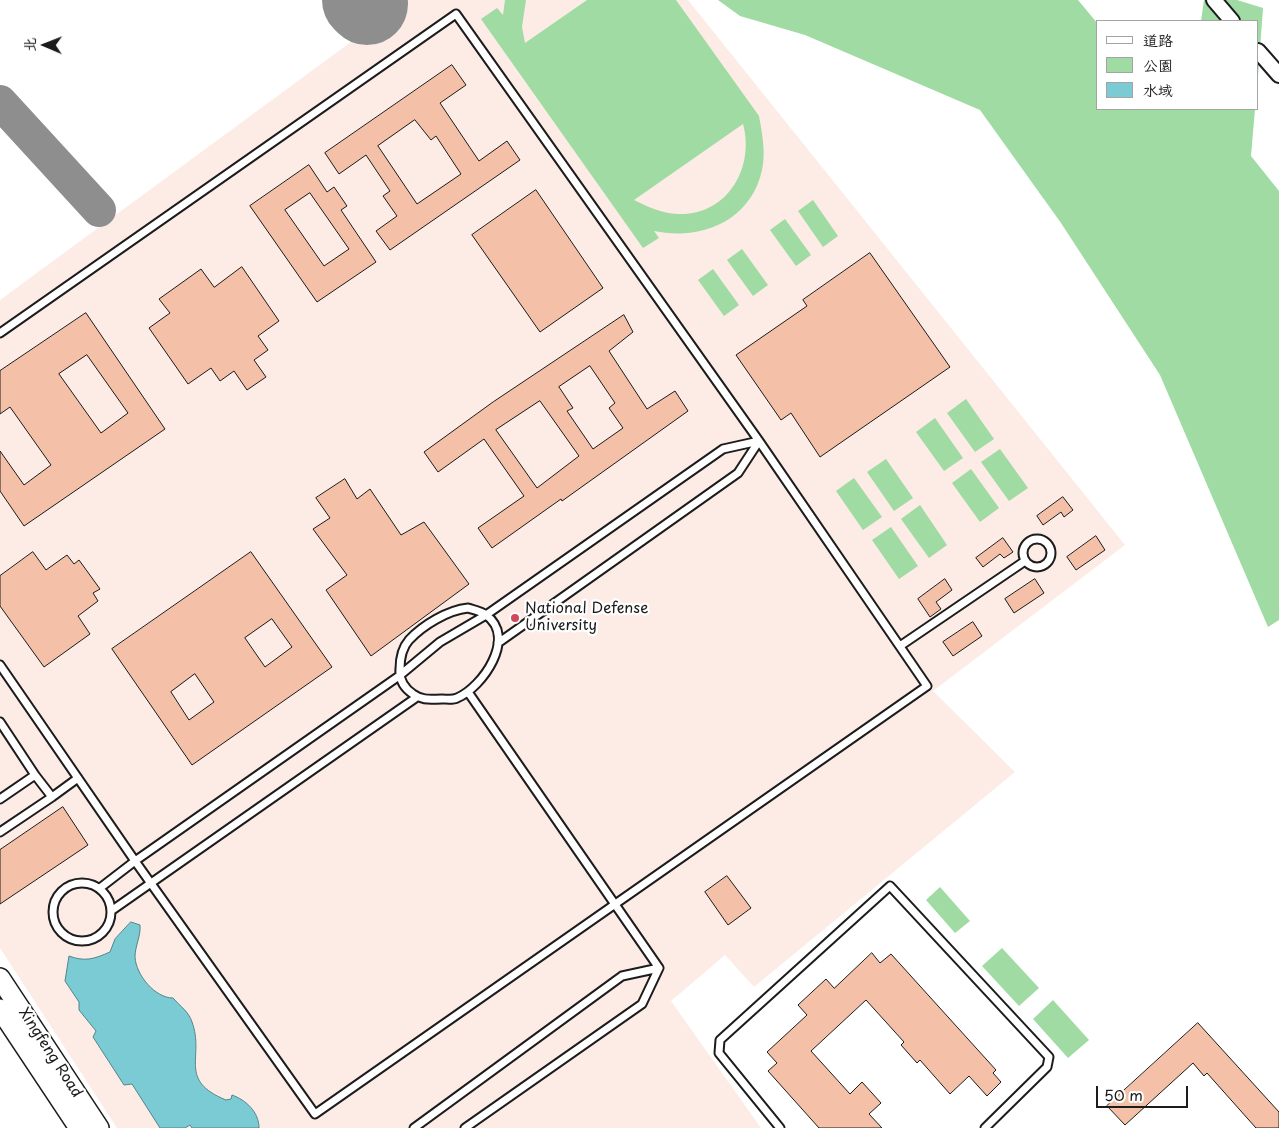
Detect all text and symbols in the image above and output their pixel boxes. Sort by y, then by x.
north arrow [20,20,70,70]
legend [1096,20,1259,110]
text: 道路 [1143,28,1173,51]
text: 北 [19,38,40,52]
text: 公園 [1143,53,1173,76]
text: 水域 [1143,78,1173,101]
place label: National Defense University [525,600,648,635]
marker: National Defense University [509,612,521,624]
street label: Xingfeng Road [14,1005,86,1101]
scale bar [1099,1076,1192,1108]
text: 50 m [1104,1083,1143,1106]

